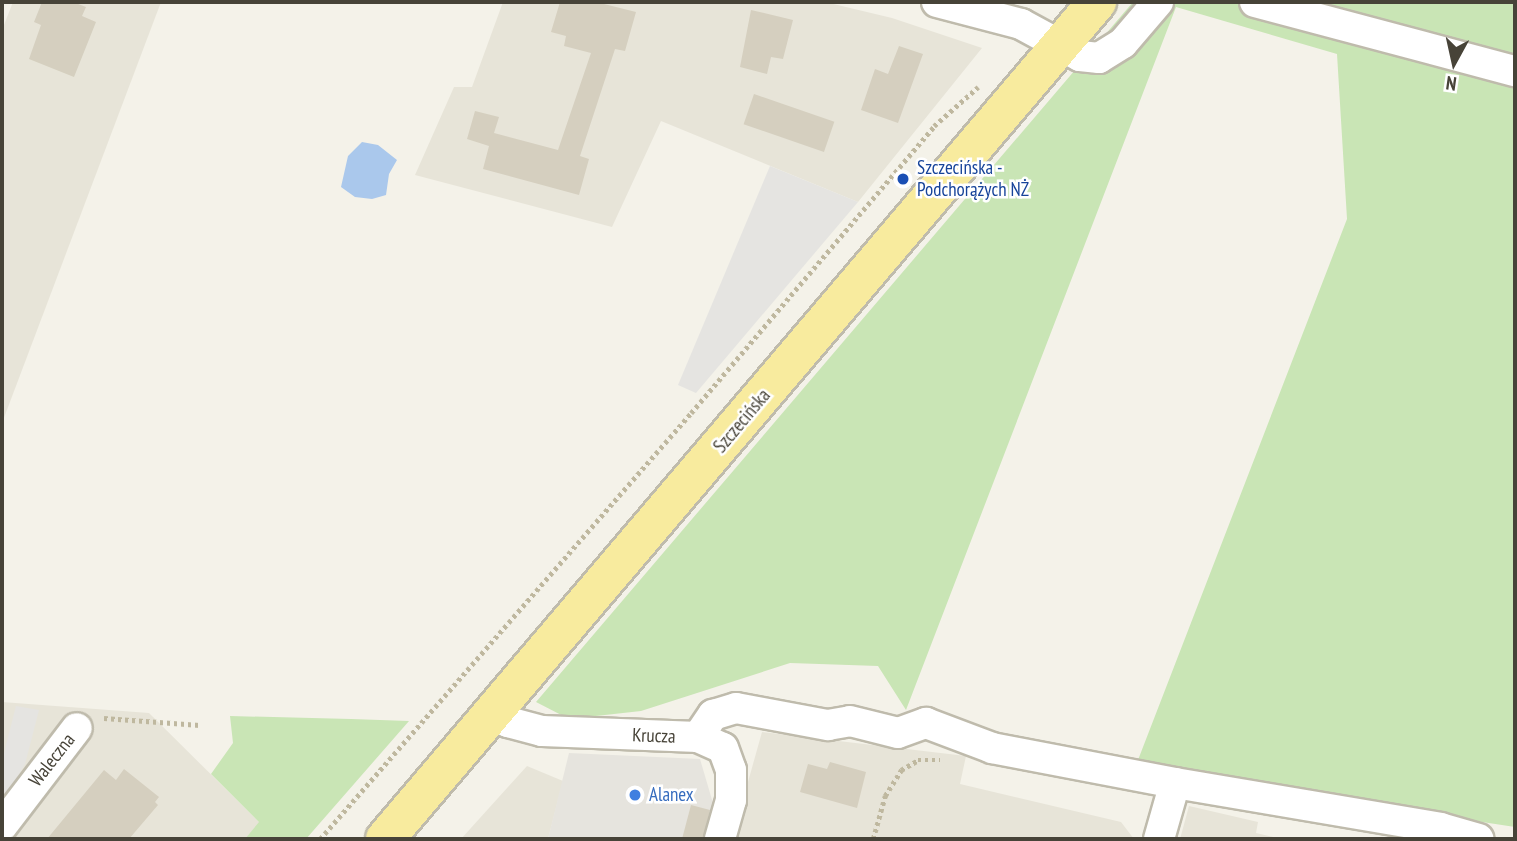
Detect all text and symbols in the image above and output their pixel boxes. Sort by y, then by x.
north arrow [1419,28,1489,98]
text: N [1444,71,1458,96]
place label: Szczecińska - Podchorążych NŻ [917,157,1029,201]
marker: Szczecińska - Podchorążych NŻ [895,171,911,187]
street label: Szczecińska [709,384,775,458]
street label: Krucza [632,724,676,748]
street label: Waleczna [24,729,80,791]
place label: Alanex [649,784,694,806]
marker: Alanex [627,787,643,803]

